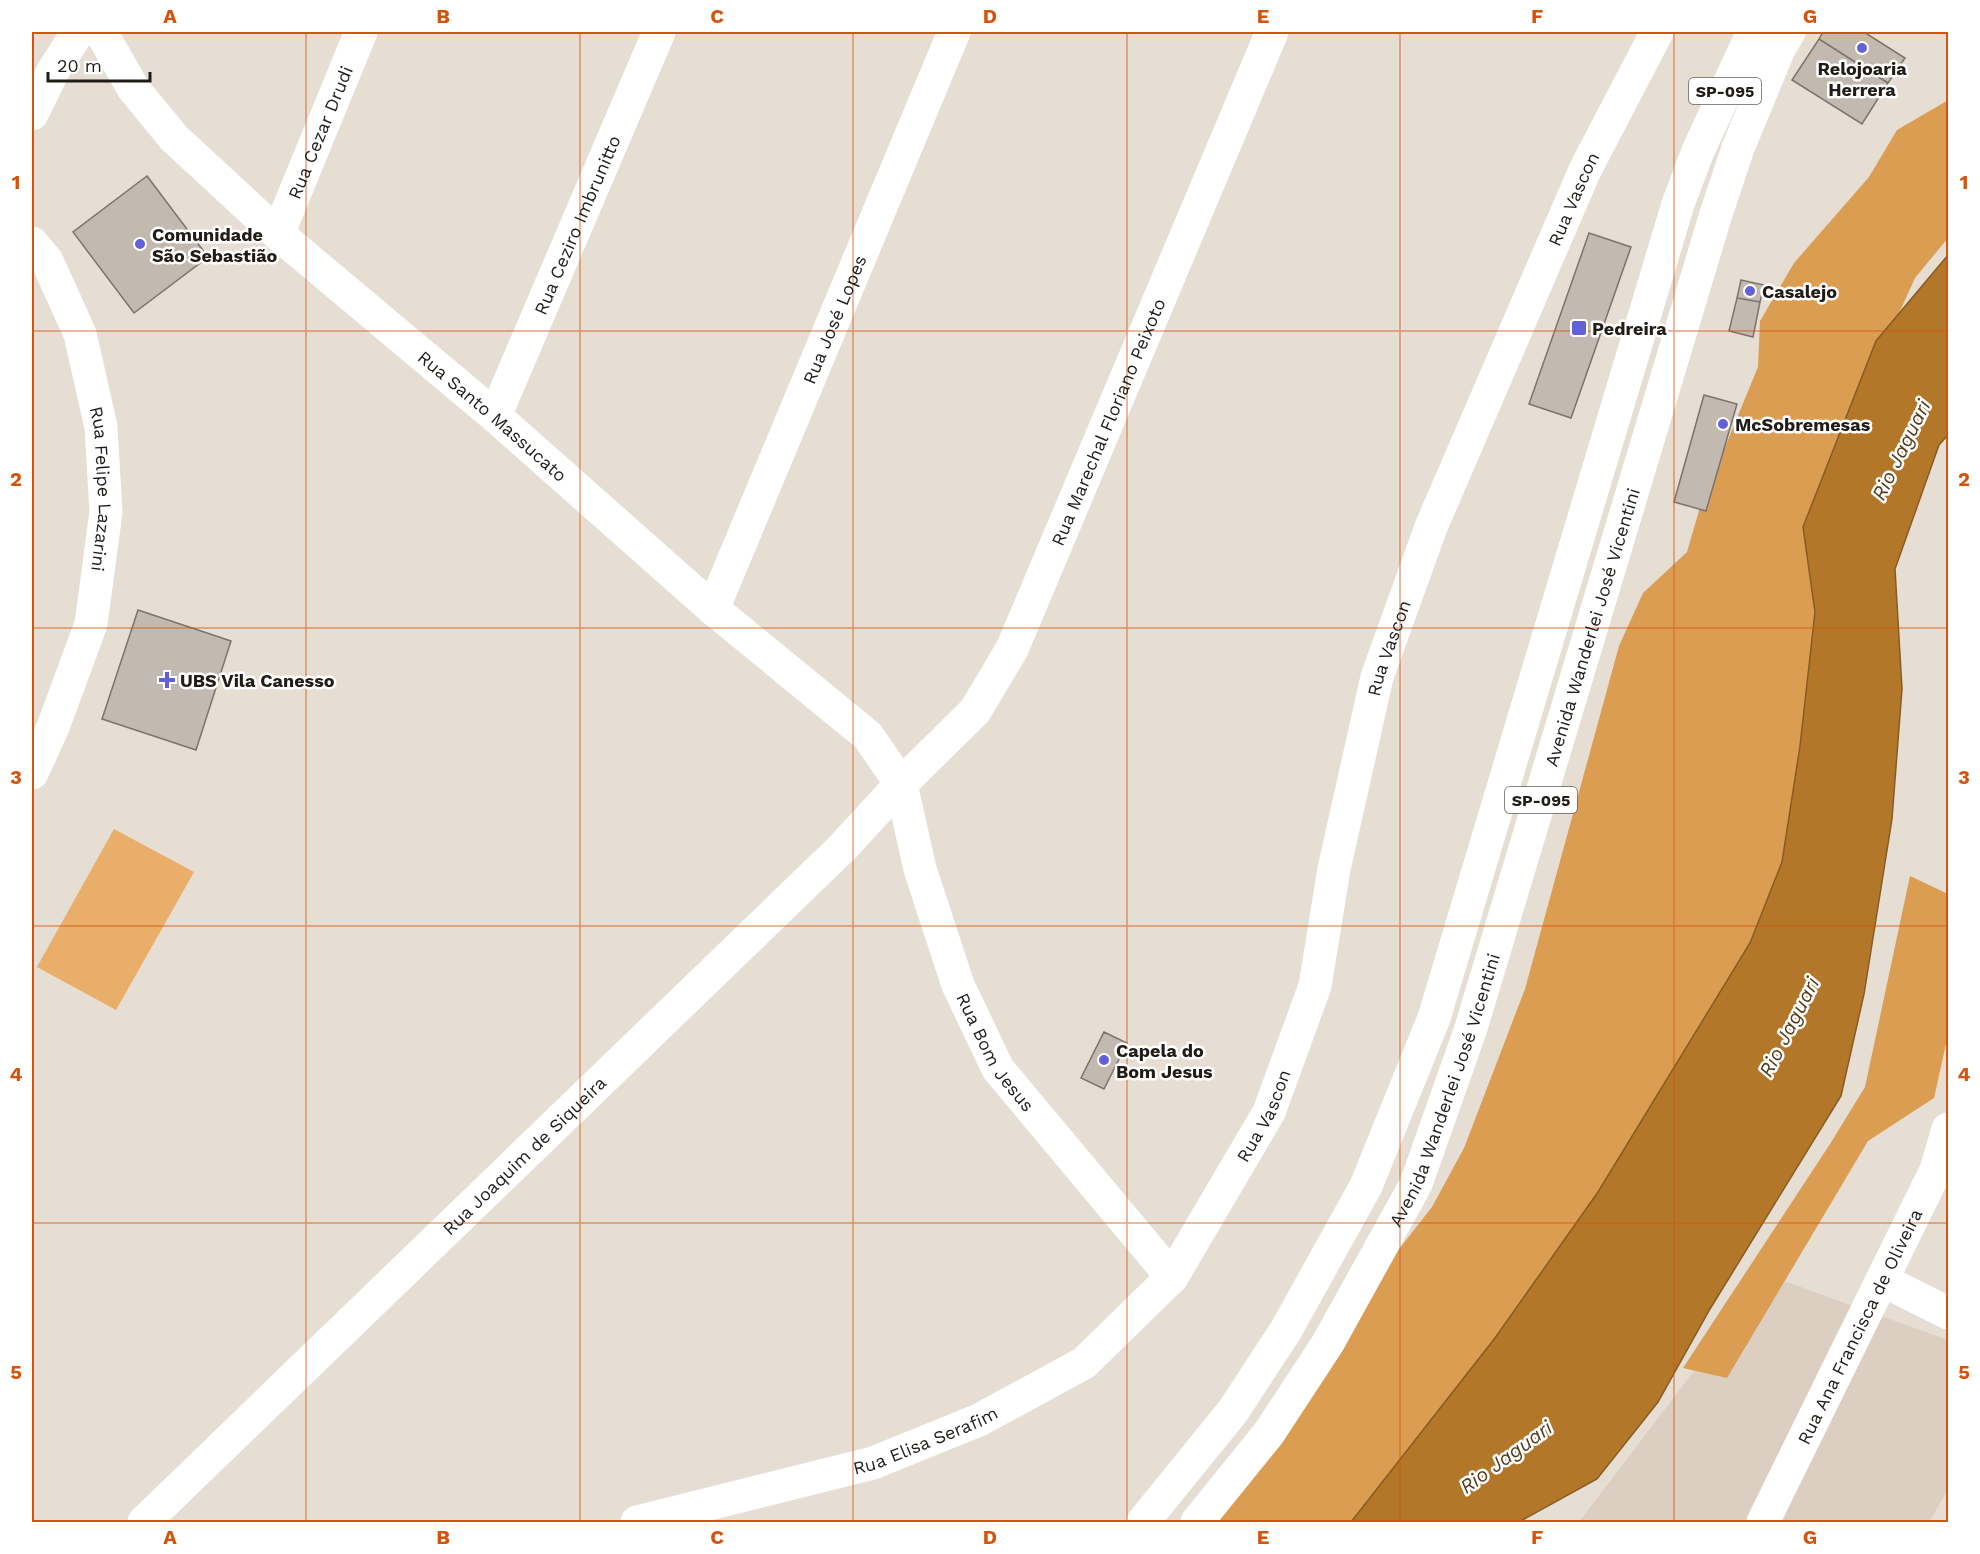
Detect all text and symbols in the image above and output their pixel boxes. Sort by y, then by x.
text: A [163,4,177,28]
text: B [436,4,450,28]
text: C [710,4,724,28]
text: D [983,4,997,28]
text: E [1257,4,1269,28]
text: F [1531,4,1543,28]
text: G [1803,4,1817,28]
marker: Relojoaria Herrera [1855,41,1869,55]
scale bar [48,45,150,83]
text: 20 m [57,55,102,76]
place label: Relojoaria Herrera [1817,58,1907,100]
street label: Rua Cezar Drudi [283,63,356,202]
road number: SP-095 [1689,78,1761,104]
street label: Rua Ceziro Imbrunitto [529,132,624,318]
street label: Rua Vascon [1543,148,1603,249]
text: 1 [12,170,20,194]
text: 1 [1960,170,1968,194]
place label: Comunidade São Sebastião [152,224,278,266]
marker: Comunidade São Sebastião [133,237,147,251]
street label: Rua José Lopes [798,252,870,387]
place label: Casalejo [1762,281,1837,302]
marker: Casalejo [1743,284,1757,298]
street label: Rua Marechal Floriano Peixoto [1046,295,1169,549]
place label: Pedreira [1592,318,1667,339]
marker: Pedreira [1570,319,1588,337]
street label: Rua Santo Massucato [414,346,572,485]
water label: Rio Jaguari [1866,395,1936,504]
street label: Rua Felipe Lazarini [86,404,117,573]
place label: McSobremesas [1735,414,1871,435]
marker: McSobremesas [1716,417,1730,431]
text: 2 [10,467,22,491]
text: 2 [1958,467,1970,491]
street label: Avenida Wanderlei José Vicentini [1540,485,1644,769]
street label: Rua Vascon [1363,597,1414,698]
place label: UBS Vila Canesso [180,670,335,691]
marker: UBS Vila Canesso [158,671,176,689]
text: 3 [10,765,22,789]
text: 3 [1958,765,1970,789]
road number: SP-095 [1505,787,1577,813]
street label: Avenida Wanderlei José Vicentini [1384,951,1503,1230]
water label: Rio Jaguari [1754,972,1825,1081]
street label: Rua Bom Jesus [953,989,1039,1115]
place label: Capela do Bom Jesus [1116,1040,1213,1082]
marker: Capela do Bom Jesus [1097,1053,1111,1067]
text: 4 [10,1062,23,1086]
text: 4 [1958,1062,1971,1086]
street label: Rua Vascon [1232,1066,1294,1165]
street label: Rua Joaquim de Siqueira [438,1072,610,1239]
street label: Rua Ana Francisca de Oliveira [1792,1205,1926,1447]
text: 5 [10,1360,22,1384]
text: 5 [1958,1360,1970,1384]
street label: Rua Elisa Serafim [851,1401,1001,1478]
water label: Rio Jaguari [1455,1415,1558,1499]
text: A [163,1525,177,1549]
text: B [436,1525,450,1549]
text: C [710,1525,724,1549]
text: D [983,1525,997,1549]
text: E [1257,1525,1269,1549]
text: F [1531,1525,1543,1549]
text: G [1803,1525,1817,1549]

